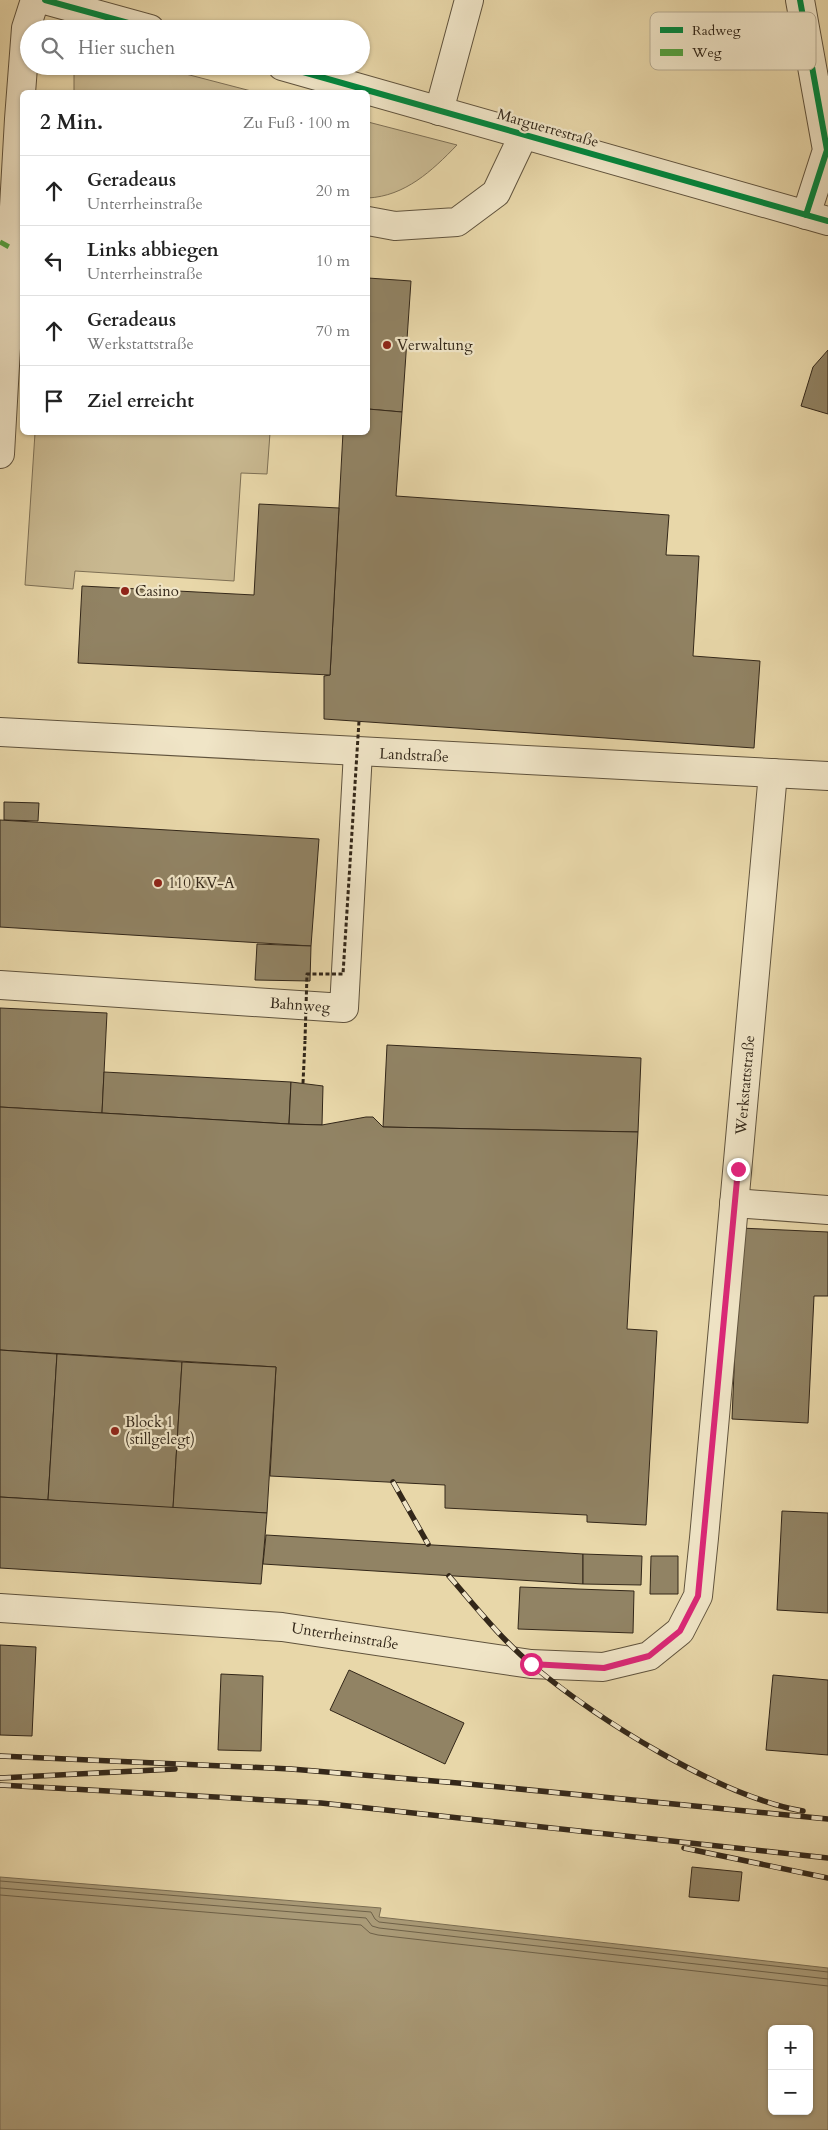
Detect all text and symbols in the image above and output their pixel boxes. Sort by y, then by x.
legend [650,12,816,70]
search box [20,20,370,75]
text: Radweg [692,21,741,40]
icon: search [38,34,66,62]
text: Hier suchen [78,35,175,61]
text: Weg [691,43,722,62]
street label: Marguerrestraße [495,104,601,152]
text: 2 Min. [40,108,103,137]
text: Zu Fuß · 100 m [243,112,350,134]
text: Geradeaus [87,167,176,193]
icon: ahead [40,177,68,205]
text: 20 m [316,180,350,202]
text: Unterrheinstraße [87,193,203,215]
text: Links abbiegen [87,237,219,263]
icon: left [40,247,68,275]
text: 10 m [316,250,350,272]
text: Unterrheinstraße [87,263,203,285]
text: Geradeaus [87,307,176,333]
icon: ahead [40,317,68,345]
text: 70 m [316,320,350,342]
text: Werkstattstraße [87,333,194,355]
place label: Verwaltung [397,335,473,355]
marker: Verwaltung [381,339,393,351]
icon: arrive [40,387,68,415]
text: Ziel erreicht [87,388,194,414]
place label: Casino [135,581,179,601]
marker: Casino [119,585,131,597]
street label: Landstraße [379,743,449,767]
place label: 110 KV-A [168,873,235,893]
marker: 110 KV-A [152,877,164,889]
street label: Bahnweg [269,993,332,1017]
street label: Werkstattstraße [731,1034,759,1137]
route end [727,1158,750,1181]
place label: Block 1 (stillgelegt) [125,1412,195,1449]
marker: Block 1 (stillgelegt) [109,1425,121,1437]
street label: Unterrheinstraße [290,1618,400,1654]
route start [520,1653,543,1676]
map controls [768,2025,813,2115]
button: + [768,2025,813,2070]
button: − [768,2070,813,2115]

